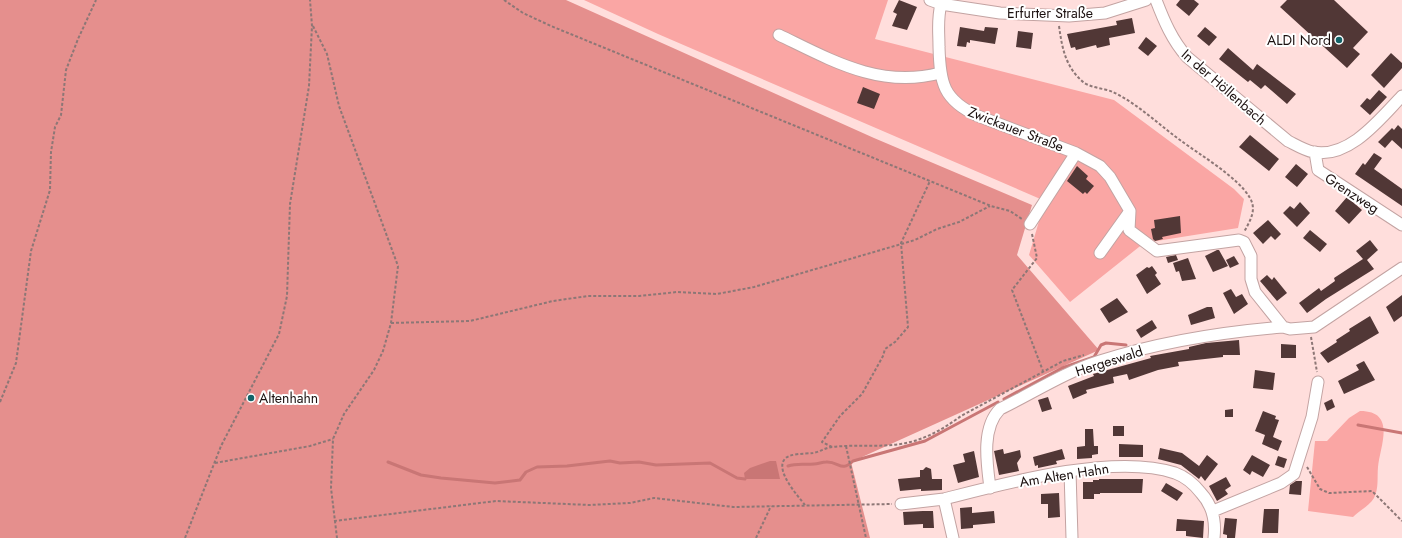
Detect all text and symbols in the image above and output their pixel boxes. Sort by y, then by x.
street label: Erfurter Straße [1007,3,1093,23]
place label: ALDI Nord [1267,30,1331,50]
marker: ALDI Nord [1334,35,1344,45]
street label: In der Höllenbach [1177,44,1271,130]
street label: Zwickauer Straße [965,102,1067,156]
street label: Grenzweg [1321,168,1383,218]
street label: Hergeswald [1073,341,1145,381]
place label: Altenhahn [259,388,318,408]
marker: Altenhahn [246,393,256,403]
street label: Am Alten Hahn [1018,458,1110,492]

